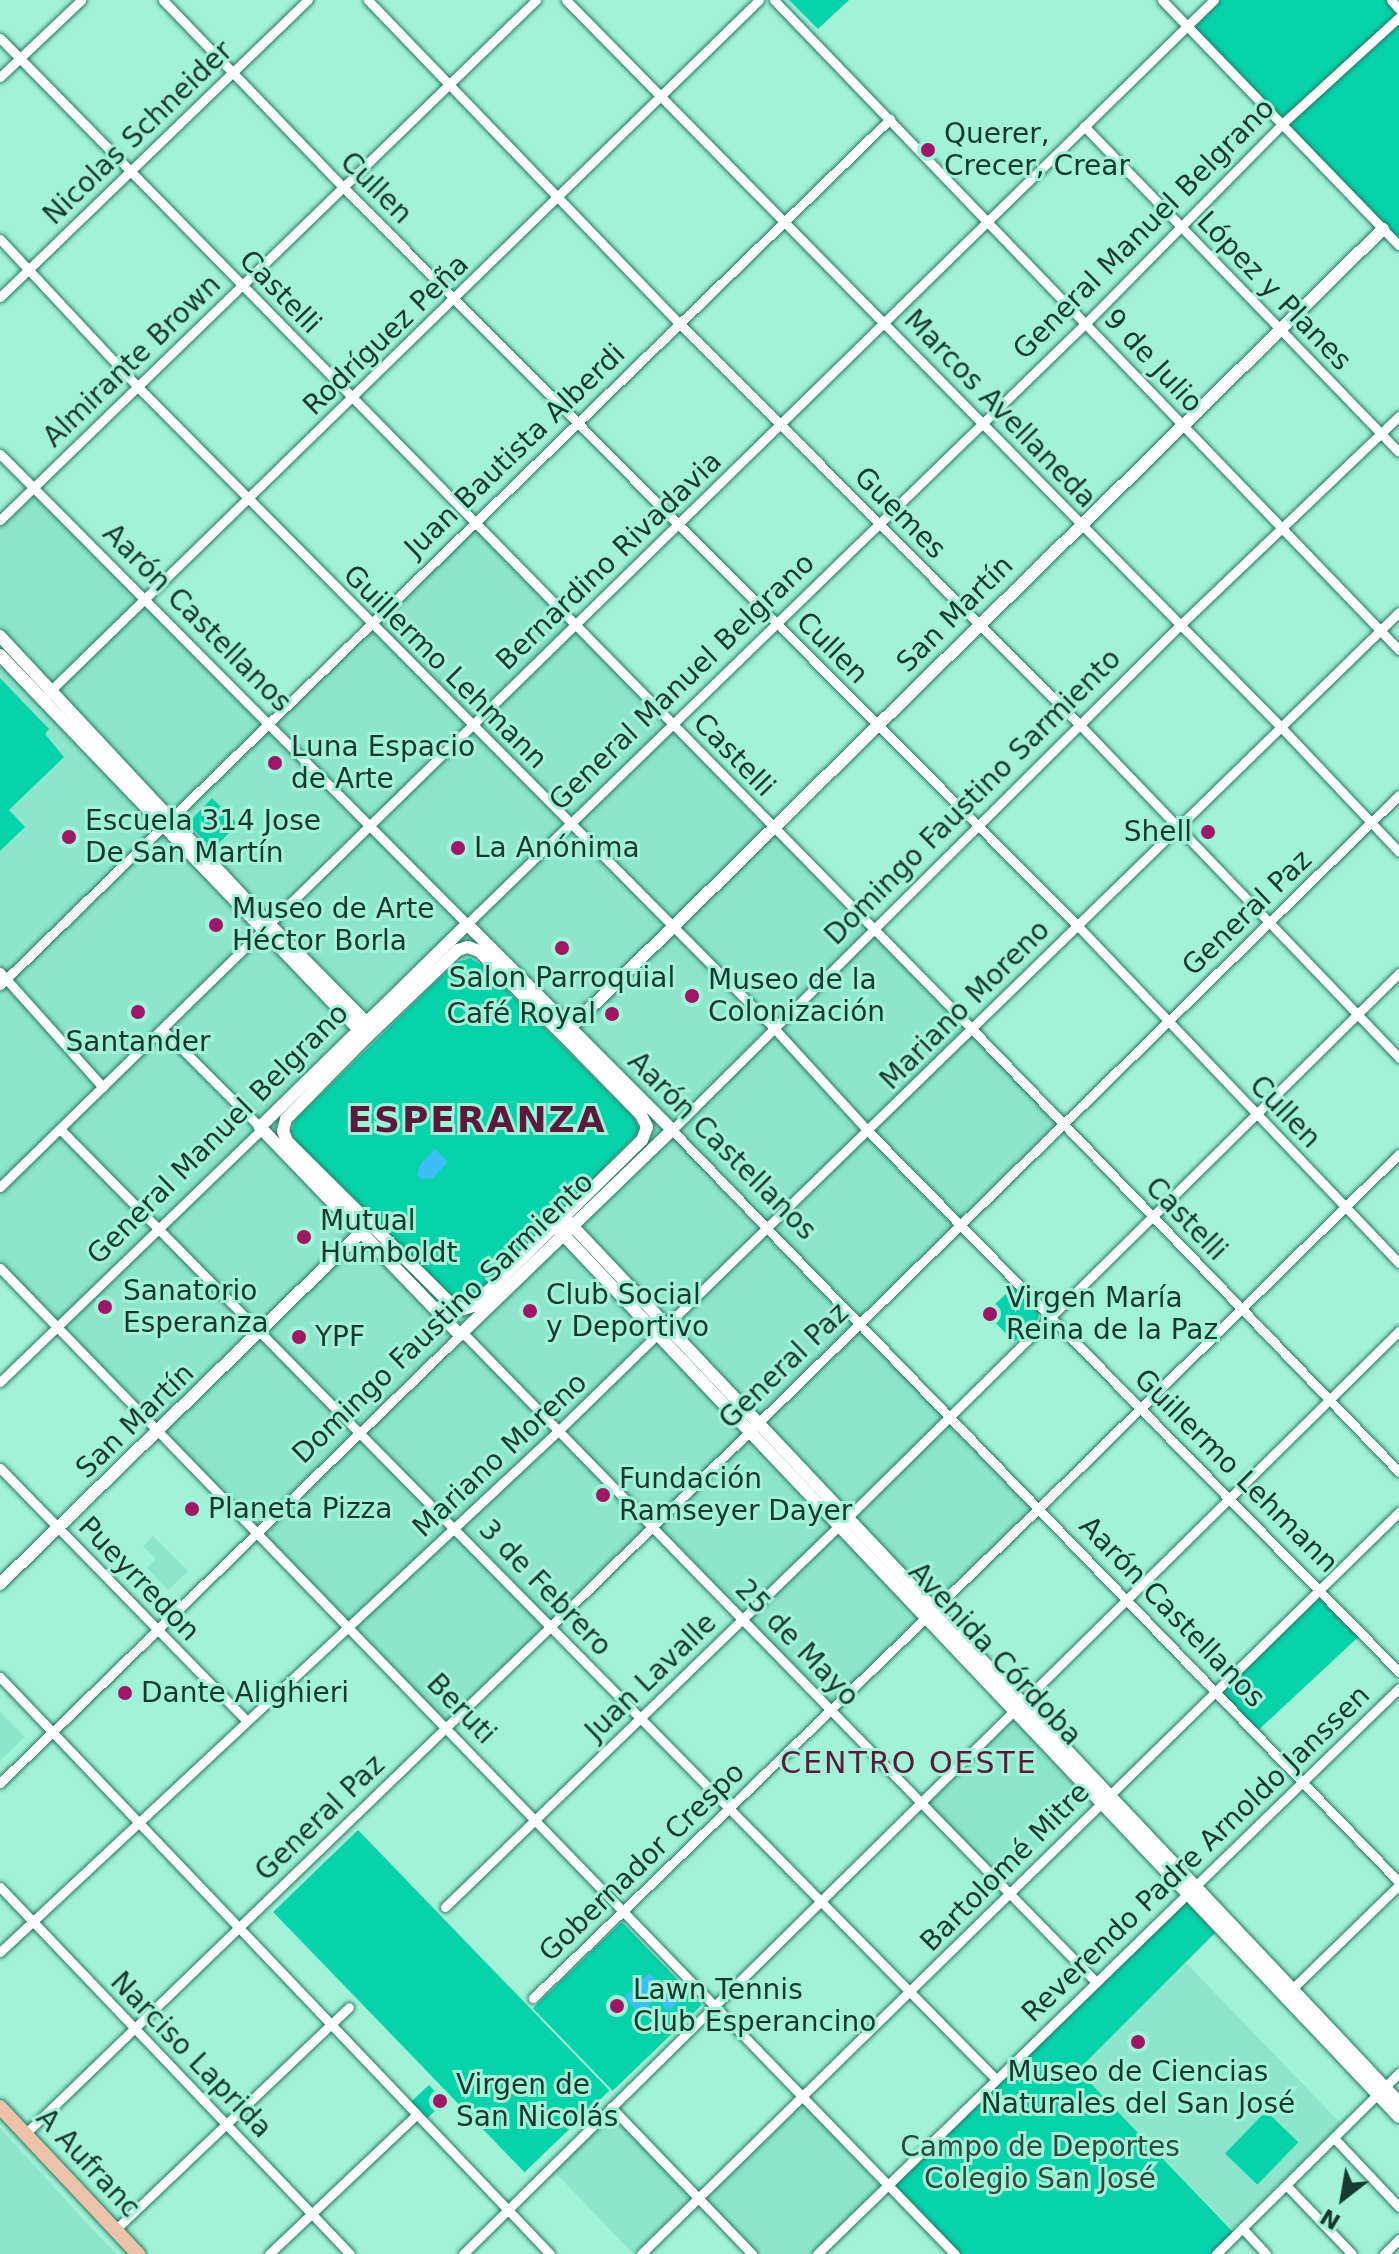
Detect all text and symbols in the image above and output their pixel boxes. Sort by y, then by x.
street label: Nicolas Schneider [36,34,240,232]
street label: General Manuel Belgrano [1006,91,1282,367]
place label: Querer, Crecer, Crear [944,117,1130,183]
marker: Querer, Crecer, Crear [919,141,937,159]
street label: Cullen [333,145,419,231]
street label: López y Planes [1190,205,1358,377]
street label: Castelli [232,243,328,341]
street label: Rodríguez Peña [296,248,476,422]
street label: Almirante Brown [36,268,228,454]
street label: 9 de Julio [1097,302,1209,420]
street label: Marcos Avellaneda [897,303,1103,515]
street label: Juan Bautista Alberdi [398,337,632,565]
street label: Bernardino Rivadavia [489,445,729,677]
street label: Guemes [847,460,953,566]
street label: Aarón Castellanos [96,517,298,719]
street label: General Manuel Belgrano [542,546,822,818]
street label: San Martín [890,549,1020,679]
street label: Guillermo Lehmann [336,558,554,776]
street label: Cullen [789,605,875,691]
street label: Domingo Faustino Sarmiento [818,642,1128,952]
street label: Castelli [686,706,782,804]
place label: Luna Espacio de Arte [291,730,475,796]
marker: Luna Espacio de Arte [266,754,284,772]
place label: Escuela 314 Jose De San Martín [85,804,321,870]
place label: Shell [1124,815,1192,849]
marker: Shell [1199,823,1217,841]
marker: Escuela 314 Jose De San Martín [60,828,78,846]
place label: La Anónima [474,831,640,865]
marker: La Anónima [449,839,467,857]
street label: General Paz [1175,843,1319,983]
place label: Museo de Arte Héctor Borla [232,892,435,958]
street label: Mariano Moreno [873,913,1057,1097]
marker: Museo de Arte Héctor Borla [207,916,225,934]
marker: Salon Parroquial [553,939,571,957]
place label: Salon Parroquial [449,961,675,995]
place label: Museo de la Colonización [708,963,885,1029]
marker: Museo de la Colonización [683,987,701,1005]
street label: General Manuel Belgrano [80,996,356,1272]
place label: Café Royal [446,997,596,1031]
marker: Santander [129,1003,147,1021]
marker: Café Royal [603,1005,621,1023]
place label: Santander [65,1025,211,1059]
street label: Aarón Castellanos [621,1045,823,1247]
street label: Cullen [1242,1069,1328,1155]
district label: ESPERANZA [347,1098,607,1142]
street label: Domingo Faustino Sarmiento [286,1165,600,1471]
street label: Castelli [1138,1170,1234,1268]
place label: Mutual Humboldt [320,1204,458,1270]
marker: Mutual Humboldt [295,1228,313,1246]
place label: Sanatorio Esperanza [123,1274,269,1340]
place label: Club Social y Deportivo [546,1278,709,1344]
place label: Virgen María Reina de la Paz [1006,1281,1218,1347]
marker: Sanatorio Esperanza [94,1296,116,1318]
street label: General Paz [712,1296,856,1436]
marker: Club Social y Deportivo [521,1302,539,1320]
marker: Virgen María Reina de la Paz [981,1305,999,1323]
place label: YPF [315,1320,365,1354]
marker: YPF [290,1328,308,1346]
street label: San Martín [69,1356,201,1486]
street label: Guillermo Lehmann [1127,1362,1345,1580]
street label: Mariano Moreno [406,1366,594,1544]
place label: Fundación Ramseyer Dayer [619,1462,852,1528]
marker: Fundación Ramseyer Dayer [594,1486,612,1504]
place label: Planeta Pizza [208,1492,392,1526]
marker: Planeta Pizza [183,1500,201,1518]
street label: Aarón Castellanos [1072,1509,1272,1715]
street label: Pueyrredon [71,1510,207,1648]
street label: 3 de Febrero [472,1513,618,1663]
street label: Avenida Córdoba [901,1555,1089,1753]
street label: 25 de Mayo [728,1573,866,1713]
street label: Juan Lavalle [579,1606,723,1748]
street label: Beruti [420,1667,502,1751]
place label: Dante Alighieri [141,1676,349,1710]
street label: Reverendo Padre Arnoldo Janssen [1015,1679,1377,2029]
marker: Dante Alighieri [116,1684,134,1702]
district label: CENTRO OESTE [780,1745,1038,1781]
street label: General Paz [248,1748,392,1888]
street label: Gobernador Crespo [532,1755,752,1969]
street label: Bartolomé Mitre [913,1775,1097,1959]
street label: Narciso Laprida [103,1965,279,2145]
place label: Lawn Tennis Club Esperancino [633,1973,876,2039]
marker: Lawn Tennis Club Esperancino [608,1997,626,2015]
marker: Museo de Ciencias Naturales del San José [1129,2033,1147,2051]
place label: Museo de Ciencias Naturales del San José [981,2055,1295,2121]
place label: Virgen de San Nicolás [456,2068,618,2134]
marker: Virgen de San Nicolás [431,2092,449,2110]
street label: A Aufranc [29,2102,147,2224]
park label: Campo de Deportes Colegio San José [900,2130,1180,2196]
north arrow [1303,2158,1383,2238]
text: N [1316,2204,1345,2234]

